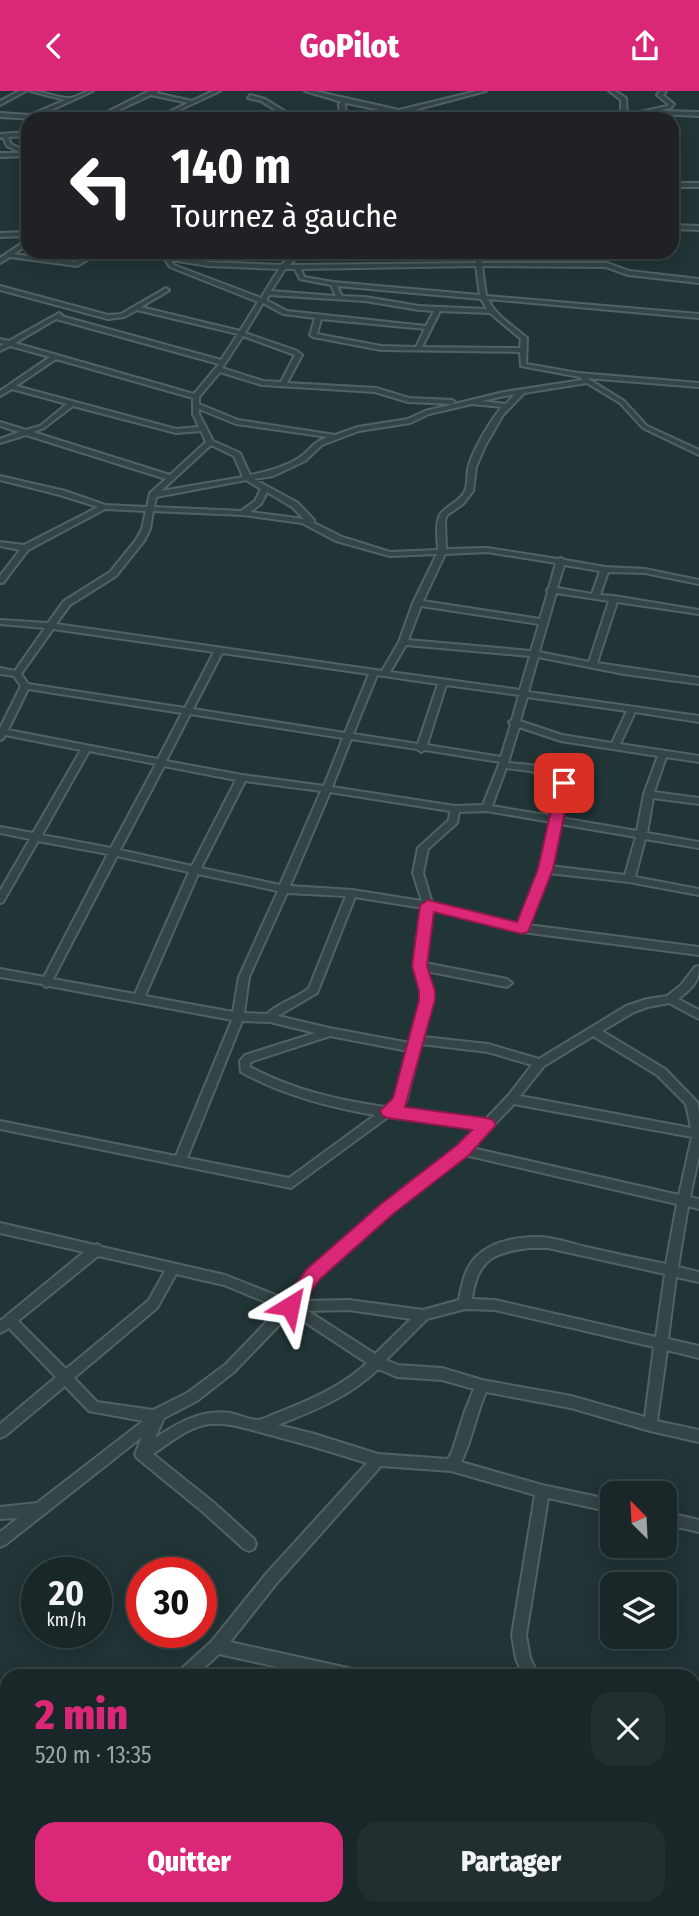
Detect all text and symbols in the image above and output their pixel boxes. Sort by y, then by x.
icon: back [35,27,73,65]
text: GoPilot [300,27,399,65]
icon: share [626,27,664,65]
text: 140 m [171,137,291,196]
icon: left [56,140,147,231]
text: Tournez à gauche [171,197,398,235]
pin [534,753,594,813]
icon: arrive [545,764,583,802]
position arrow [253,1269,327,1343]
north arrow [600,1481,677,1557]
map controls [600,1481,677,1649]
speed limit sign: 30 [126,1557,217,1648]
text: 20 [49,1572,84,1614]
button: layers [600,1572,677,1649]
text: km/h [46,1609,87,1631]
text: 2 min [35,1690,128,1740]
button: close [591,1692,665,1766]
text: 520 m · 13:35 [35,1741,152,1769]
button: Quitter [35,1822,343,1902]
button: Partager [357,1822,665,1902]

